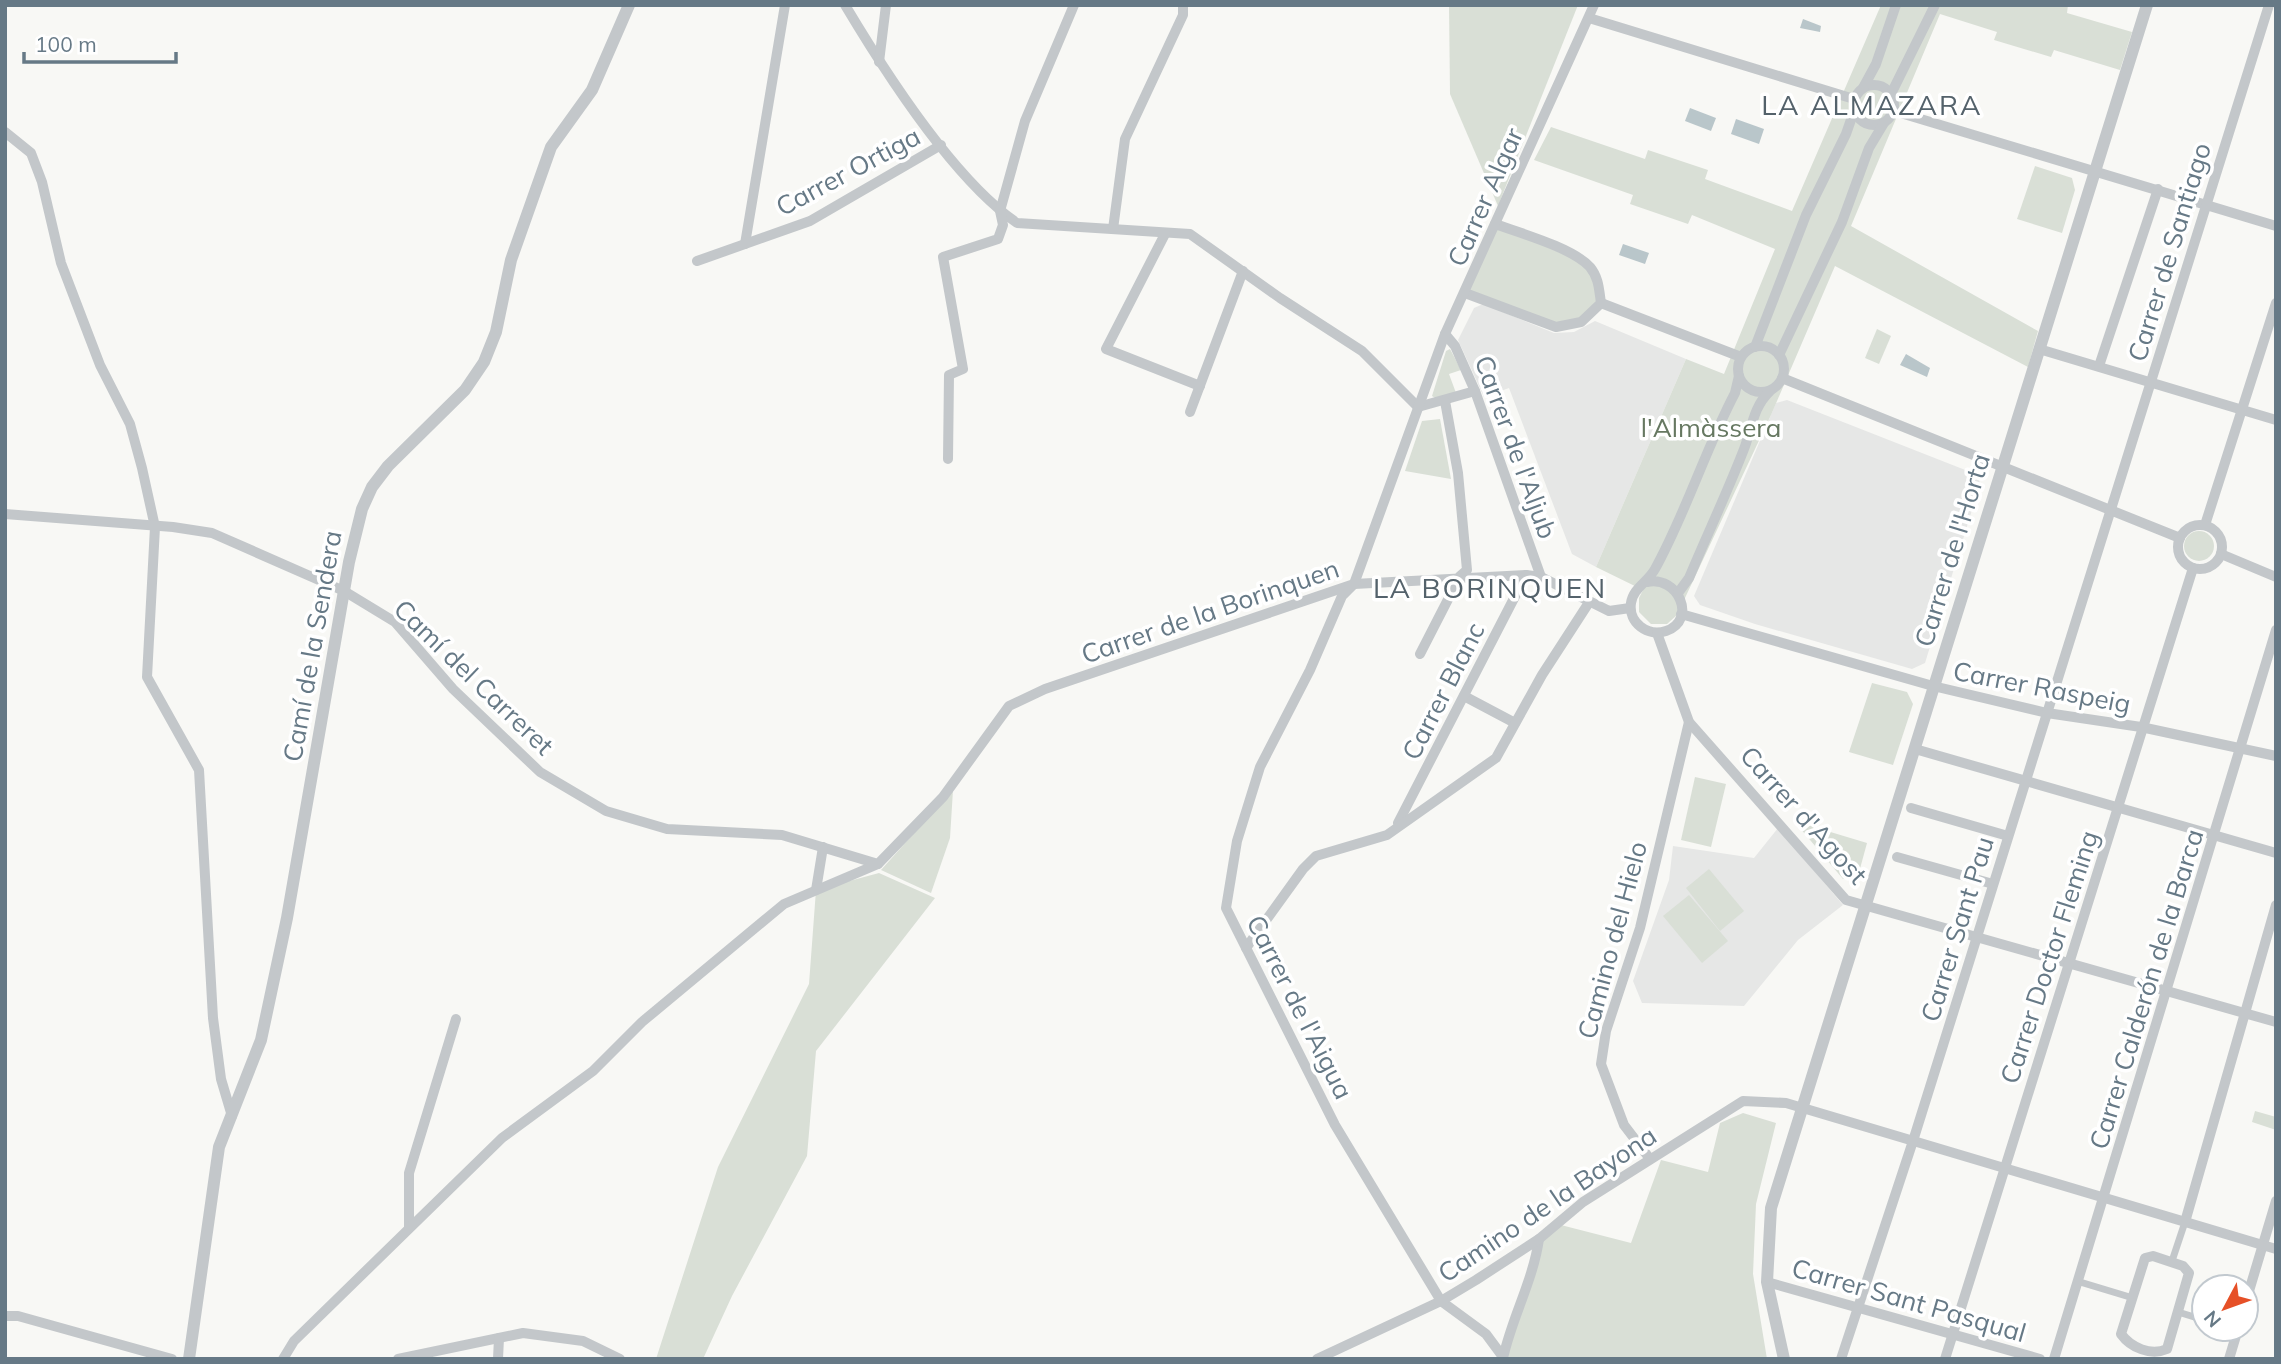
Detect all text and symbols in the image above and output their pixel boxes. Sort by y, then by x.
scale bar [24,21,177,65]
text: 100 m [35,31,97,57]
district label: LA ALMAZARA [1761,87,1983,122]
street label: Carrer Ortiga [770,119,926,223]
street label: Carrer Algar [1440,122,1530,271]
street label: Carrer de Santiago [2120,139,2218,365]
street label: Carrer de l'Aljub [1468,351,1564,543]
park label: l'Almàssera [1641,411,1781,444]
street label: Carrer de l'Horta [1907,450,1997,650]
street label: Camí de la Sendera [275,528,349,764]
street label: Carrer de la Borinquen [1077,551,1343,671]
district label: LA BORINQUEN [1373,570,1607,605]
street label: Camí del Carreret [387,592,561,762]
street label: Carrer Blanc [1394,617,1492,765]
street label: Carrer Raspeig [1950,654,2134,720]
street label: Carrer d'Agost [1733,739,1875,891]
street label: Carrer Calderón de la Barca [2082,825,2210,1153]
street label: Carrer Doctor Fleming [1993,826,2105,1088]
street label: Carrer Sant Pau [1913,832,2001,1026]
street label: Camino del Hielo [1570,838,1654,1042]
street label: Carrer de l'Aigua [1239,909,1361,1105]
street label: Camino de la Bayona [1431,1119,1663,1289]
street label: Carrer Sant Pasqual [1788,1251,2030,1349]
north arrow [2190,1273,2260,1343]
text: N [2198,1306,2226,1332]

